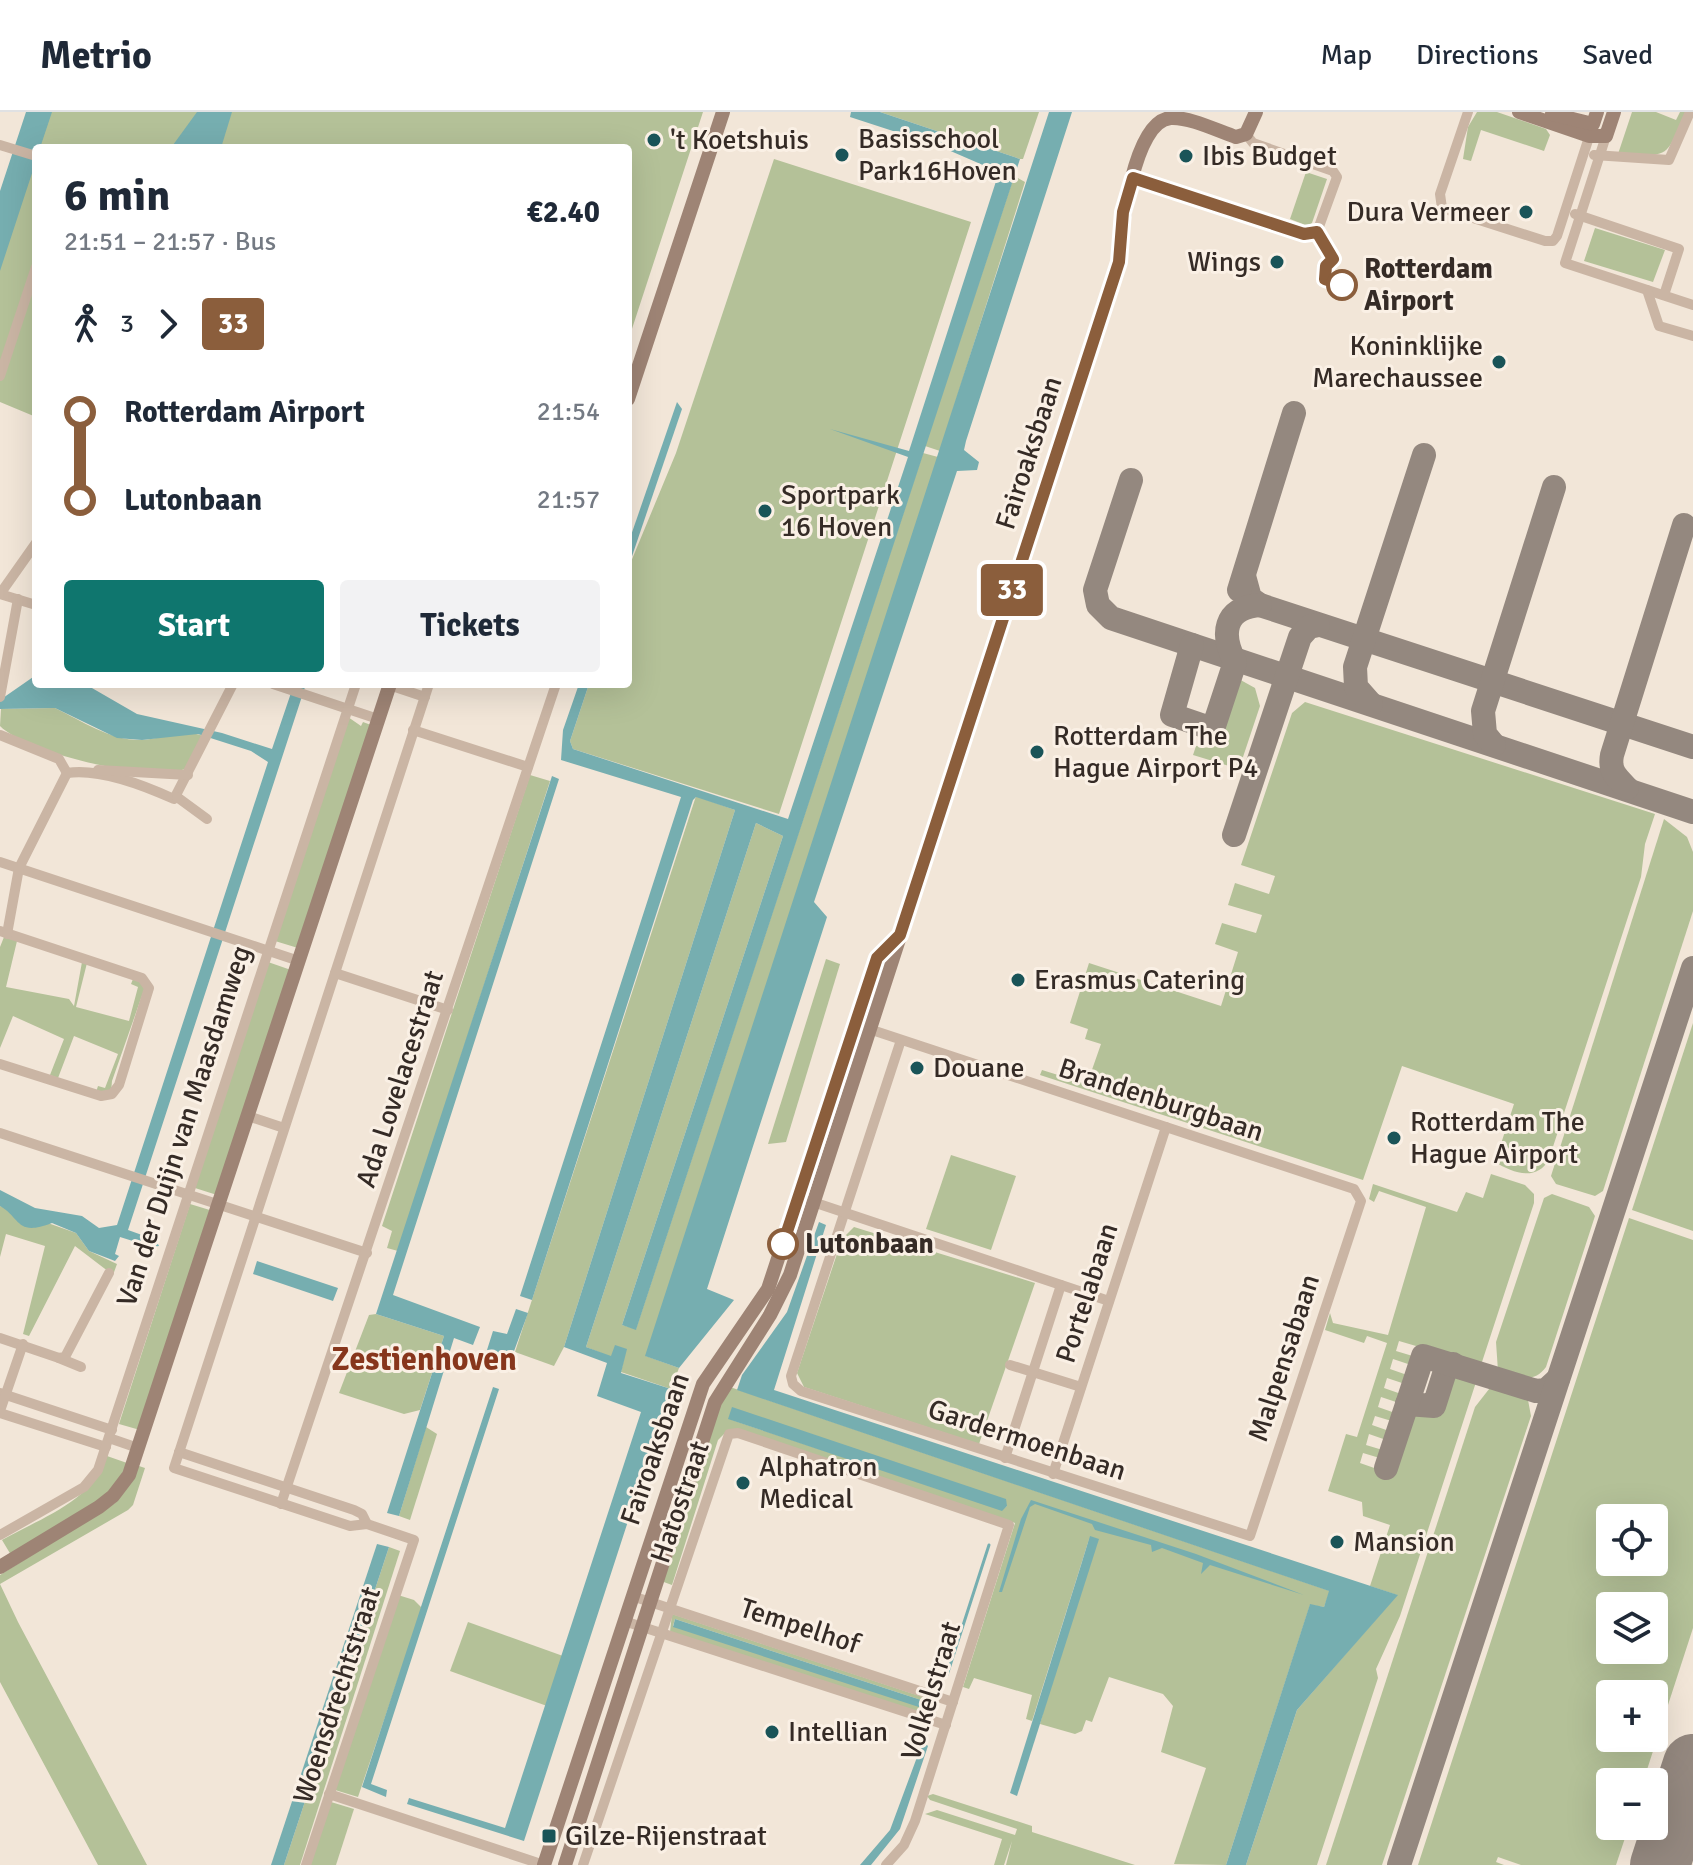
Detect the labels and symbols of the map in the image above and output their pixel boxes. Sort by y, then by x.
place label: Basisschool Park16Hoven [858,122,1017,188]
place label: 't Koetshuis [670,123,809,157]
marker: 't Koetshuis [645,131,663,149]
place label: Ibis Budget [1202,139,1337,173]
marker: Basisschool Park16Hoven [833,146,851,164]
marker: Ibis Budget [1177,147,1195,165]
place label: Dura Vermeer [1346,195,1511,229]
marker: Dura Vermeer [1517,203,1535,221]
place label: Wings [1187,245,1261,279]
place label: Rotterdam Airport [1364,252,1493,318]
marker: Wings [1268,253,1286,271]
marker: Rotterdam Airport [1327,270,1357,300]
place label: Koninklijke Marechaussee [1312,329,1483,395]
marker: Koninklijke Marechaussee [1490,353,1508,371]
street label: Fairoaksbaan [988,372,1070,534]
place label: Sportpark 16 Hoven [781,478,900,544]
marker: Sportpark 16 Hoven [756,502,774,520]
line badge: 33 [976,564,1048,616]
place label: Rotterdam The Hague Airport P4 [1053,719,1258,785]
marker: Rotterdam The Hague Airport P4 [1028,743,1046,761]
street label: Van der Duijn van Maasdamweg [110,941,258,1311]
place label: Erasmus Catering [1034,963,1245,997]
street label: Ada Lovelacestraat [349,966,451,1192]
marker: Erasmus Catering [1009,971,1027,989]
place label: Douane [933,1051,1025,1085]
street label: Brandenburgbaan [1054,1051,1268,1149]
marker: Douane [908,1059,926,1077]
place label: Rotterdam The Hague Airport [1410,1105,1585,1171]
marker: Rotterdam The Hague Airport [1385,1129,1403,1147]
street label: Portelabaan [1048,1219,1126,1367]
place label: Lutonbaan [805,1227,934,1261]
marker: Lutonbaan [768,1229,798,1259]
street label: Malpensabaan [1241,1270,1327,1446]
district label: Zestienhoven [331,1340,517,1379]
street label: Fairoaksbaan [613,1368,697,1530]
street label: Gardermoenbaan [924,1392,1130,1488]
street label: Hatostraat [643,1436,717,1568]
place label: Alphatron Medical [759,1450,877,1516]
marker: Alphatron Medical [734,1474,752,1492]
place label: Mansion [1353,1525,1455,1559]
marker: Mansion [1328,1533,1346,1551]
street label: Woensdrechtstraat [286,1582,388,1808]
street label: Tempelhof [736,1591,866,1662]
street label: Volkelstraat [894,1617,968,1764]
place label: Intellian [788,1715,888,1749]
marker: Intellian [763,1723,781,1741]
place label: Gilze-Rijenstraat [565,1819,767,1853]
marker: Gilze-Rijenstraat [540,1827,558,1845]

